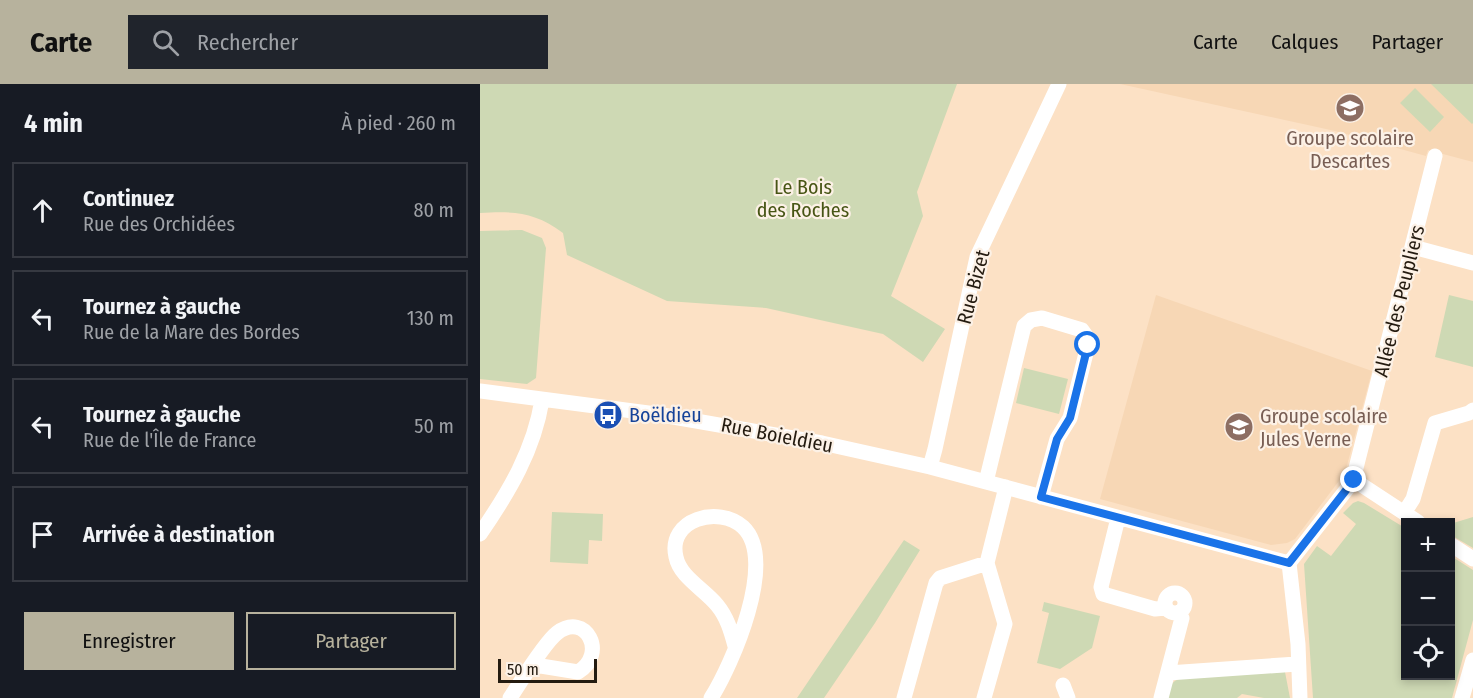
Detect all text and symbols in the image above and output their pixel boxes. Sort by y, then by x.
search box [128,15,548,69]
text: Carte [30,26,92,59]
icon: search [149,26,182,59]
text: Rechercher [197,29,298,56]
text: Carte [1193,29,1238,55]
text: Calques [1271,29,1338,55]
text: Partager [1371,29,1443,55]
school or university icon: Groupe scolaire Descartes [1334,92,1366,124]
text: 4 min [24,108,83,139]
text: À pied · 260 m [342,111,456,135]
place label: Groupe scolaire Descartes [1286,126,1414,173]
park label: Le Bois des Roches [757,175,849,222]
text: Continuez [83,185,174,212]
icon: ahead [26,194,59,227]
text: 80 m [414,198,454,222]
text: Rue des Orchidées [83,212,235,236]
street label: Allée des Peupliers [1369,223,1429,379]
street label: Rue Bizet [952,247,995,327]
text: Tournez à gauche [83,293,241,320]
icon: left [26,302,59,335]
text: 130 m [407,306,454,330]
text: Rue de la Mare des Bordes [83,320,300,344]
route start [1074,331,1100,357]
bus stop icon: Boëldieu [592,399,624,431]
text: Tournez à gauche [83,401,241,428]
place label: Boëldieu [629,403,702,427]
place label: Groupe scolaire Jules Verne [1260,404,1388,451]
icon: left [26,410,59,443]
school or university icon: Groupe scolaire Jules Verne [1223,411,1255,443]
street label: Rue Boieldieu [719,412,835,458]
text: 50 m [414,414,454,438]
text: Rue de l'Île de France [83,428,256,452]
route end [1340,466,1366,492]
icon: arrive [26,518,59,551]
map controls [1401,518,1455,680]
button: + [1401,518,1455,572]
text: Arrivée à destination [83,521,275,548]
button: − [1401,572,1455,626]
button: Enregistrer [24,612,234,670]
button: Partager [246,612,456,670]
button: locate [1401,626,1455,680]
scale bar [498,656,597,684]
text: 50 m [507,660,539,679]

